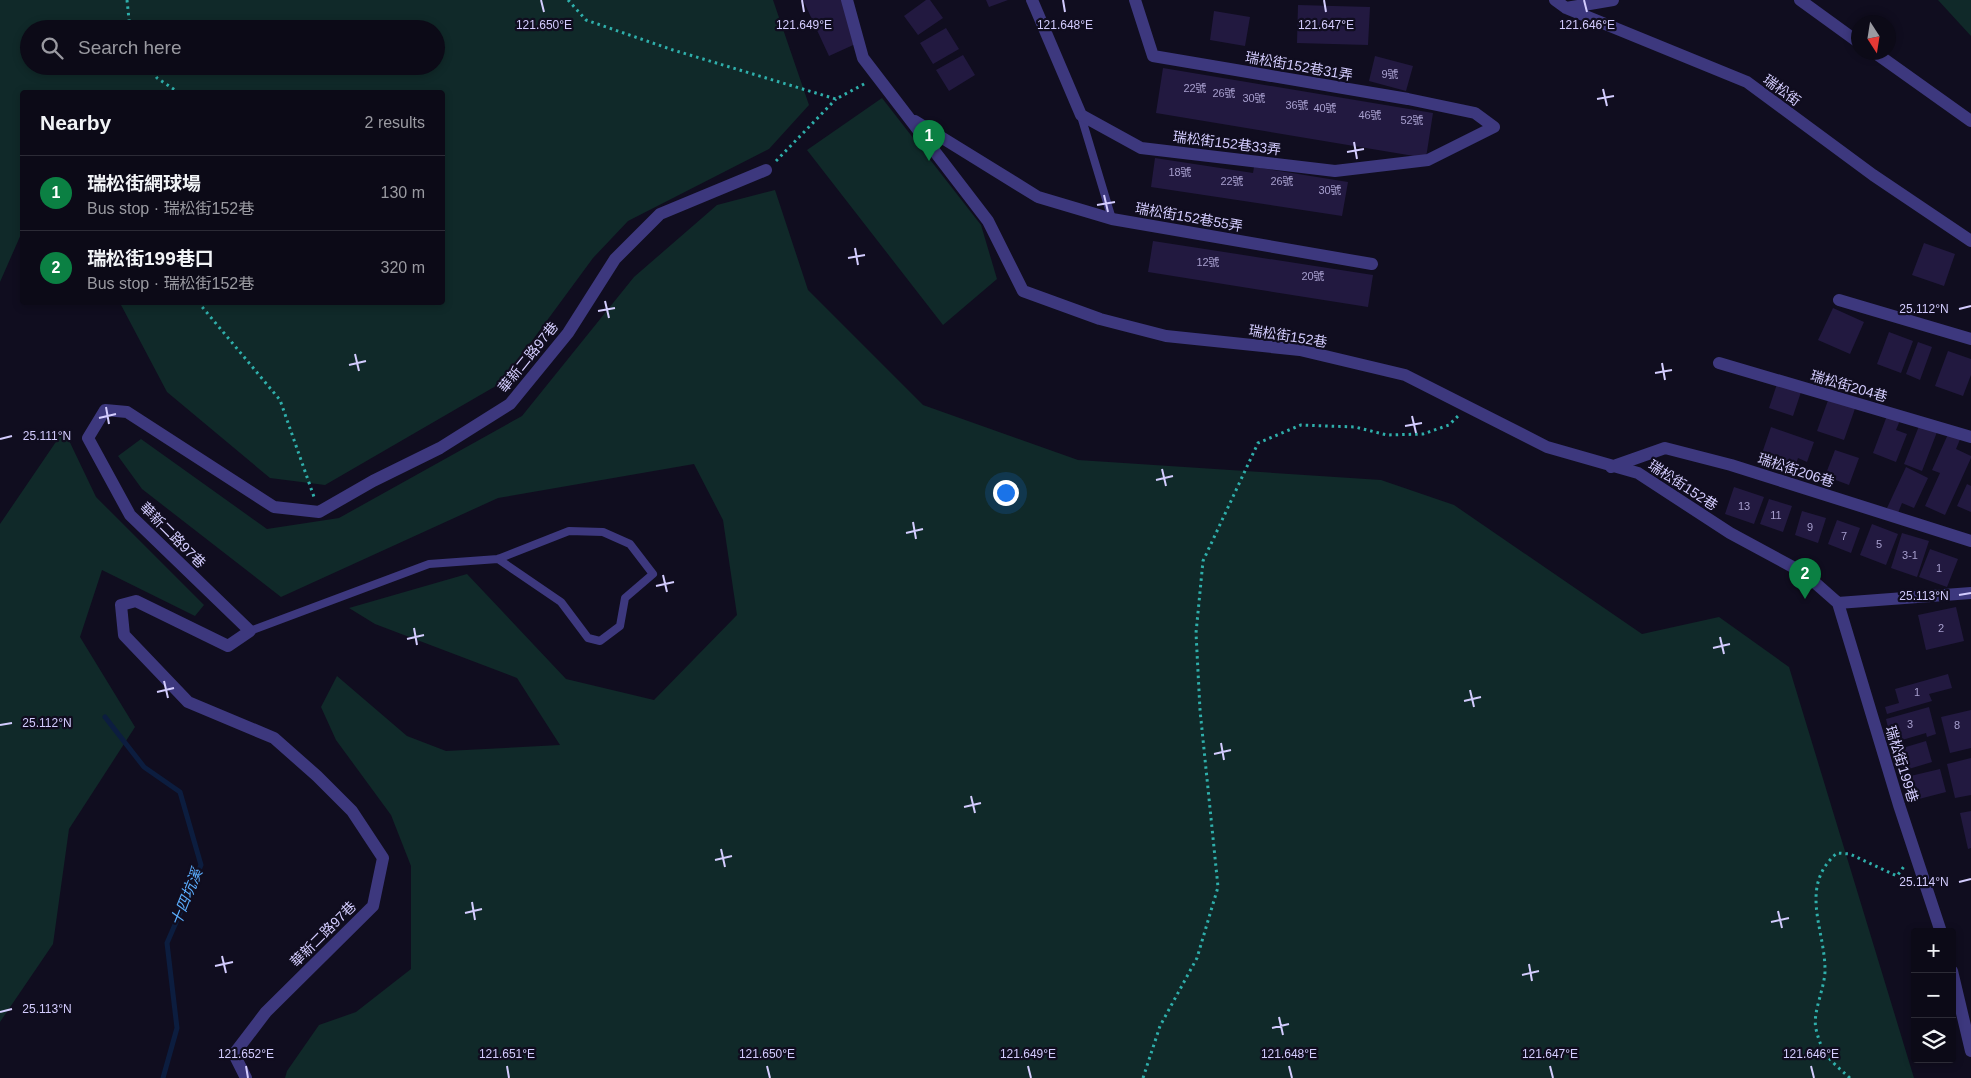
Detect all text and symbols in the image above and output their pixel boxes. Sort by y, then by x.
north arrow [1851,15,1896,60]
text: 121.650°E [516,18,572,32]
text: 121.649°E [776,18,832,32]
text: 121.648°E [1037,18,1093,32]
text: 121.647°E [1298,18,1354,32]
text: 121.646°E [1559,18,1615,32]
search box [20,20,445,75]
icon: search [38,34,66,62]
text: Search here [78,37,182,58]
street label: 瑞松街152巷31弄 [1244,49,1354,83]
house number: 9號 [1381,68,1399,80]
street label: 瑞松街 [1760,71,1804,109]
house number: 22號 [1183,82,1207,94]
house number: 26號 [1212,87,1236,99]
house number: 30號 [1242,92,1266,104]
house number: 36號 [1285,99,1309,111]
house number: 40號 [1313,102,1337,114]
house number: 46號 [1358,109,1382,121]
text: Nearby [40,111,111,134]
text: 2 results [365,114,425,131]
house number: 52號 [1400,114,1424,126]
pin: 1 [913,120,945,161]
street label: 瑞松街152巷33弄 [1172,128,1282,158]
house number: 18號 [1168,166,1192,178]
text: 瑞松街網球場 [87,173,201,194]
house number: 22號 [1220,175,1244,187]
house number: 26號 [1270,175,1294,187]
text: 1 [52,184,60,201]
text: 130 m [381,184,425,201]
house number: 30號 [1318,184,1342,196]
text: Bus stop · 瑞松街152巷 [87,200,254,217]
street label: 瑞松街152巷55弄 [1134,200,1244,234]
text: 瑞松街199巷口 [87,248,214,269]
house number: 12號 [1196,256,1220,268]
text: 2 [52,259,60,276]
text: 320 m [381,259,425,276]
house number: 20號 [1301,270,1325,282]
text: Bus stop · 瑞松街152巷 [87,275,254,292]
text: 25.112°N [1899,302,1949,316]
street label: 華新二路97巷 [495,319,561,395]
street label: 瑞松街152巷 [1248,322,1328,350]
street label: 瑞松街204巷 [1809,367,1889,405]
text: 25.111°N [23,429,71,443]
street label: 瑞松街206巷 [1756,450,1836,490]
street label: 瑞松街152巷 [1645,457,1721,513]
your location [993,480,1019,506]
street label: 華新二路97巷 [137,499,209,571]
house number: 13 [1738,500,1750,512]
house number: 11 [1770,509,1782,521]
house number: 9 [1807,521,1813,533]
house number: 7 [1841,530,1847,542]
house number: 5 [1876,538,1882,550]
house number: 3-1 [1902,549,1918,561]
pin: 2 [1789,558,1821,599]
house number: 1 [1936,562,1942,574]
text: 25.113°N [1899,589,1949,603]
house number: 2 [1938,622,1944,634]
house number: 1 [1914,686,1920,698]
text: 25.112°N [22,716,72,730]
house number: 3 [1907,718,1913,730]
house number: 8 [1954,719,1960,731]
street label: 瑞松街199巷 [1883,724,1921,804]
water label: 十四坑溪 [167,864,206,928]
text: 25.114°N [1899,875,1949,889]
street label: 華新二路97巷 [287,898,359,970]
map controls [1911,928,1956,1063]
button: + [1911,928,1956,973]
button: − [1911,973,1956,1018]
text: 25.113°N [22,1002,72,1016]
button: layers [1911,1018,1956,1063]
text: 121.652°E [218,1047,274,1061]
text: 121.651°E [479,1047,535,1061]
text: 121.650°E [739,1047,795,1061]
text: 121.649°E [1000,1047,1056,1061]
text: 121.648°E [1261,1047,1317,1061]
text: 121.647°E [1522,1047,1578,1061]
text: 121.646°E [1783,1047,1839,1061]

